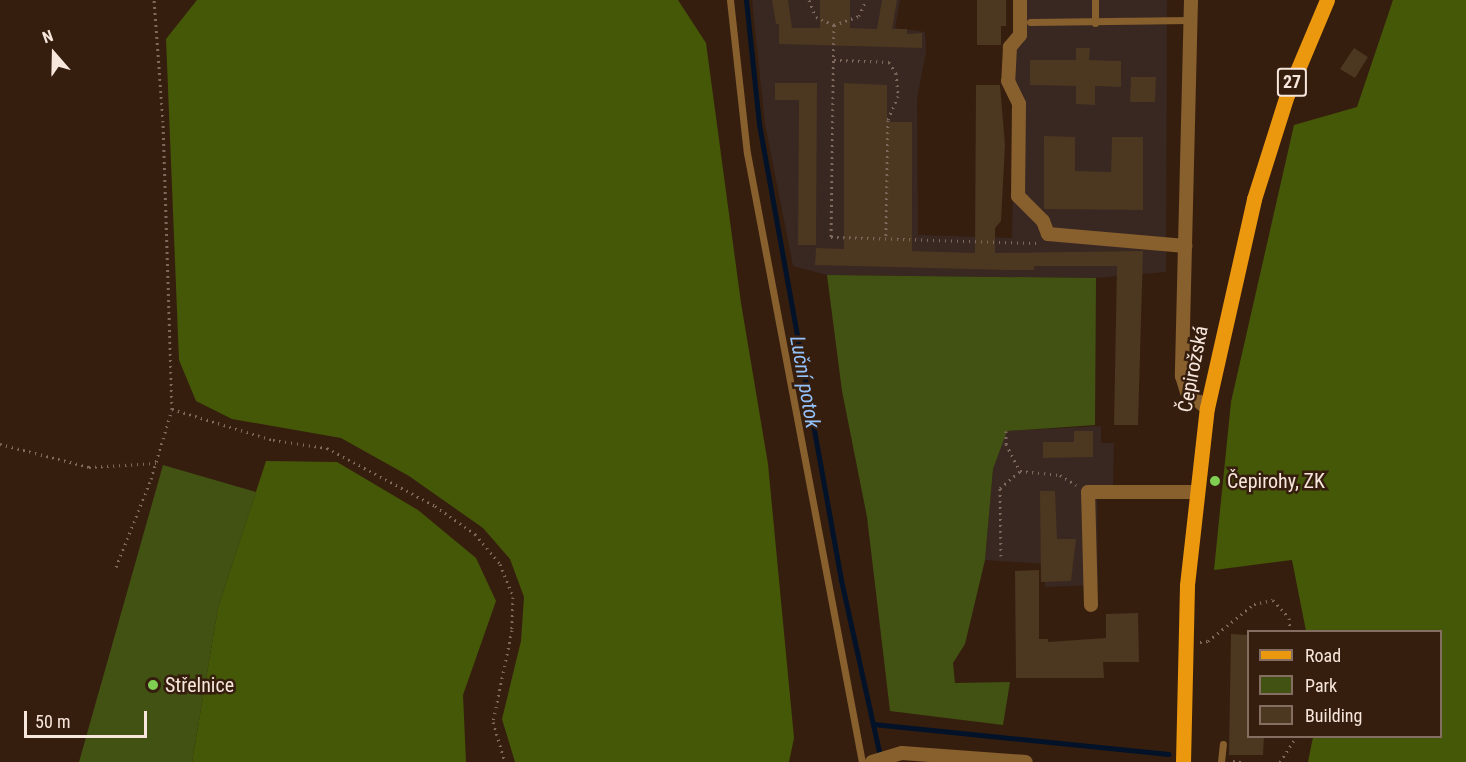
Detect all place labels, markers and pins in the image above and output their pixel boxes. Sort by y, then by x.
place label: Čepirohy, ZK [1227,469,1325,493]
marker: Čepirohy, ZK [1208,474,1222,488]
place label: Střelnice [165,673,234,697]
marker: Střelnice [146,678,160,692]

